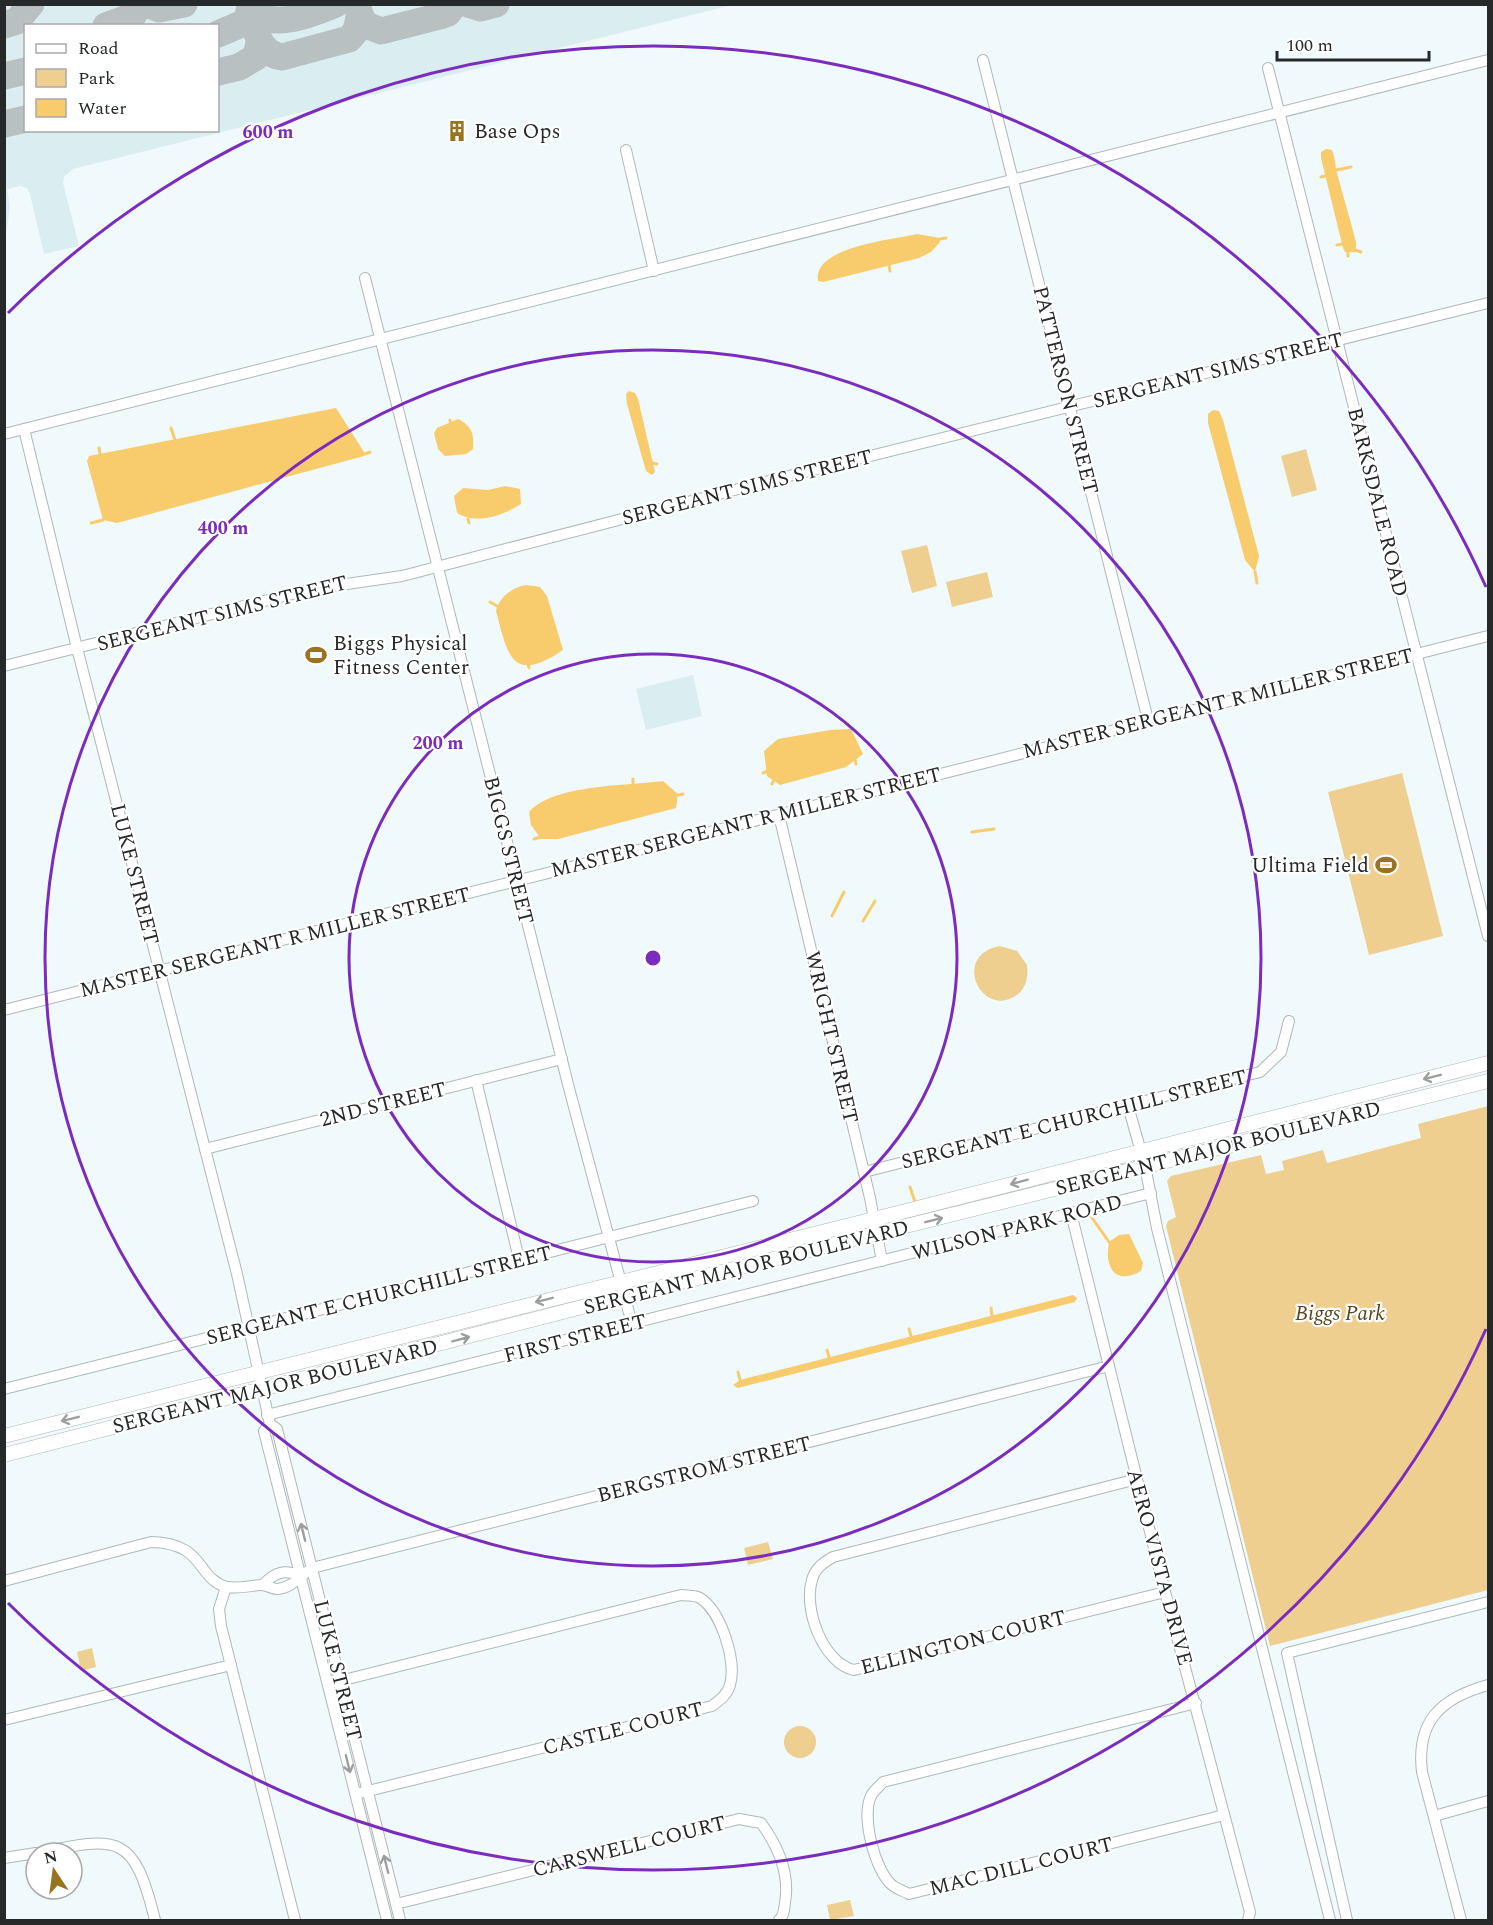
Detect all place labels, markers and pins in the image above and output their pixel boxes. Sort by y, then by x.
place label: Base Ops [474,116,561,148]
building icon: Base Ops [445,119,469,143]
place label: Biggs Physical Fitness Center [333,628,469,684]
sports icon: Biggs Physical Fitness Center [304,643,328,667]
place label: Ultima Field [1251,850,1369,882]
sports icon: Ultima Field [1374,853,1398,877]
centre of rings [643,948,663,968]

